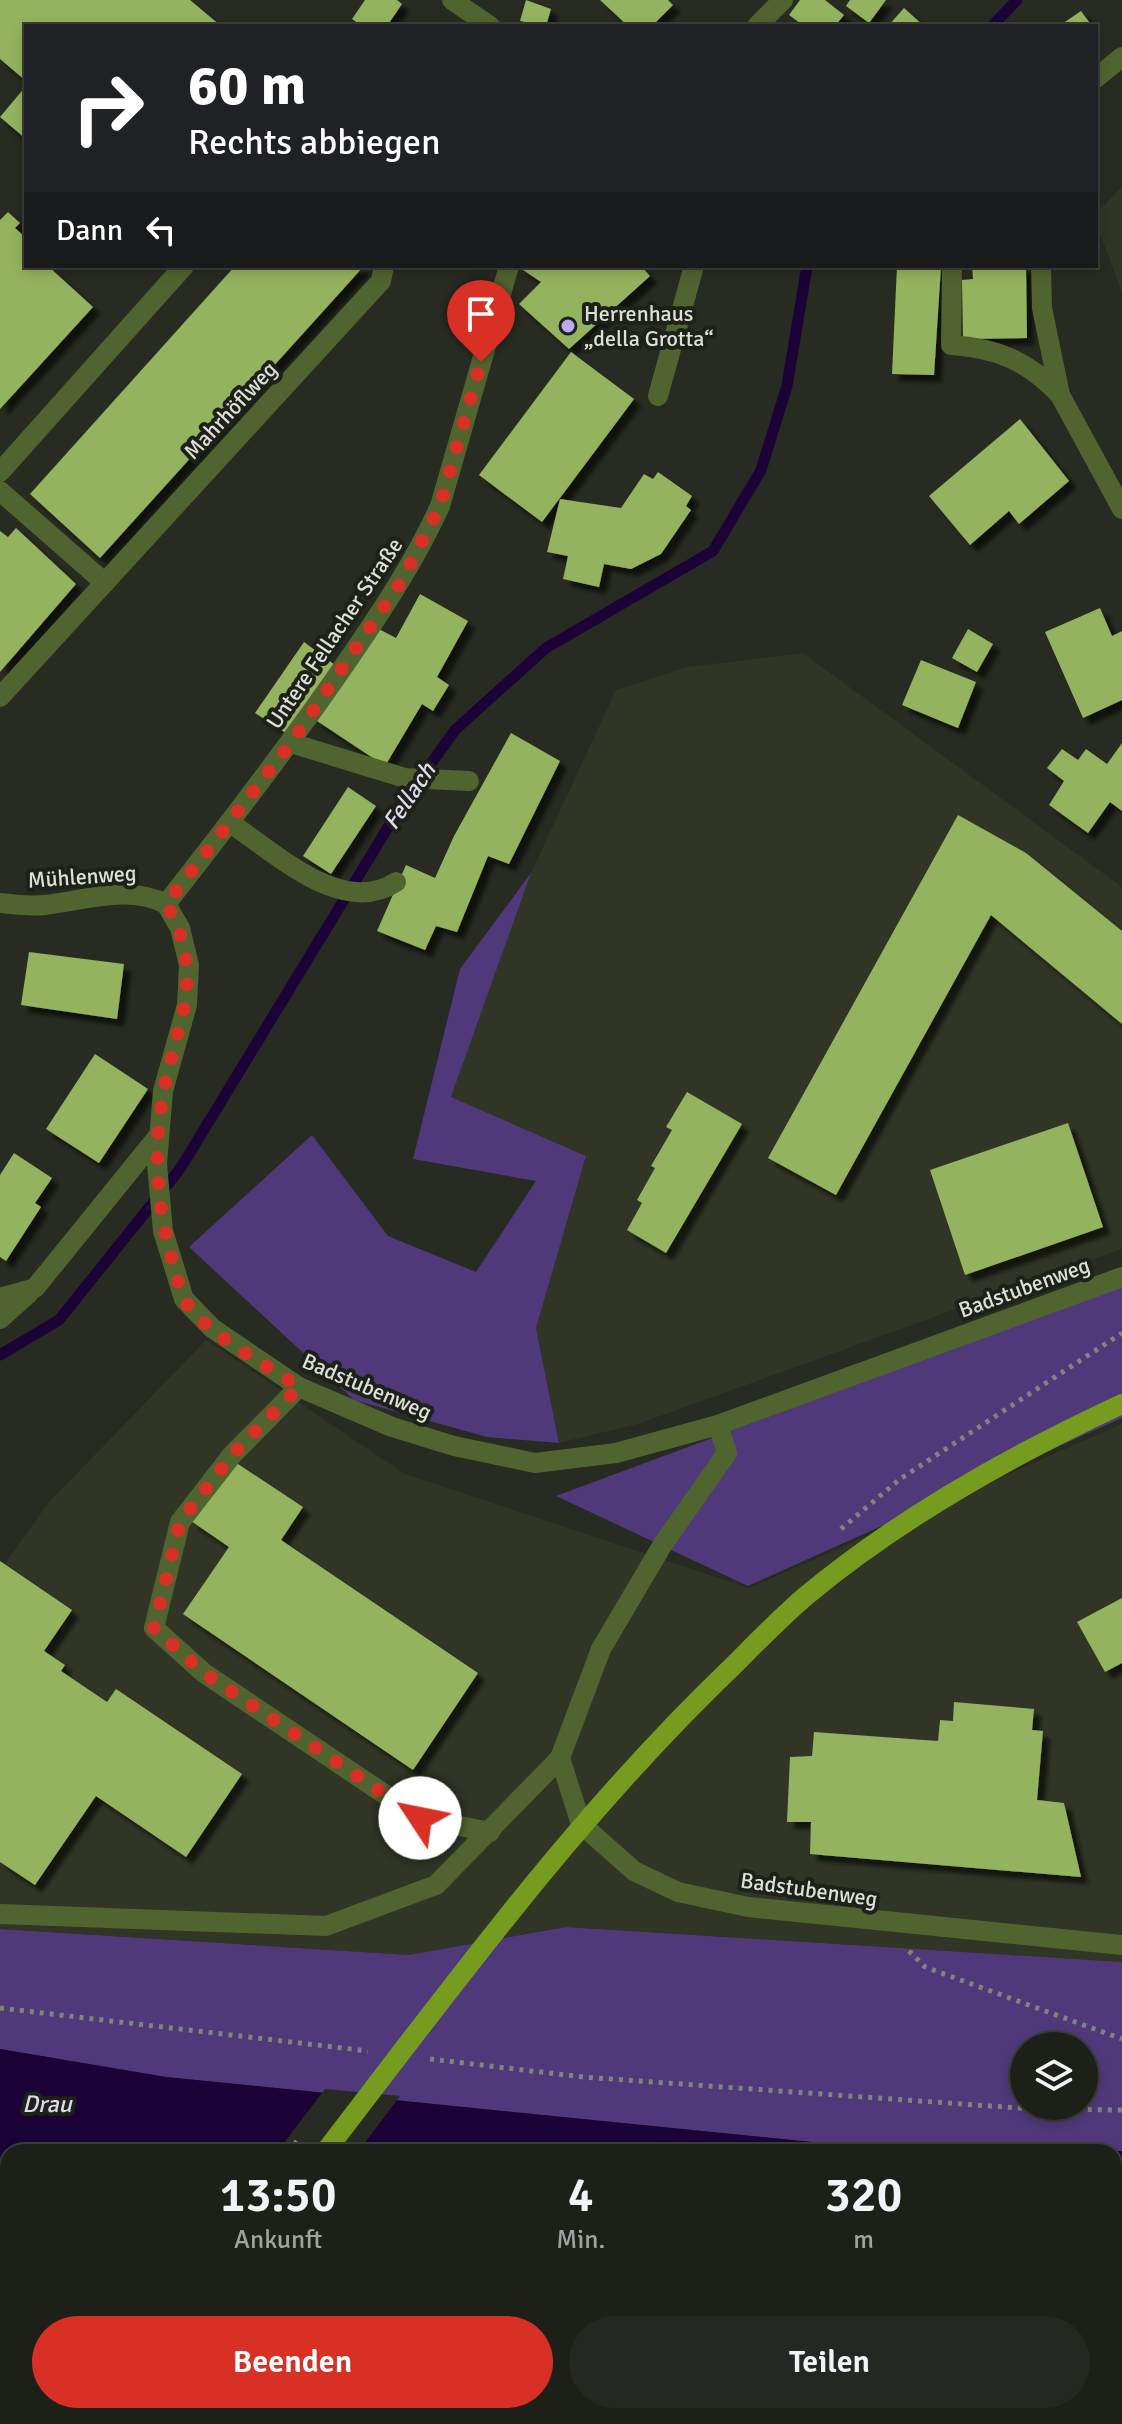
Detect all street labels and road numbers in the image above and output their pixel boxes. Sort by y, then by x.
street label: Mahrhöflweg [178,356,282,465]
street label: Untere Fellacher Straße [260,533,408,734]
street label: Mühlenweg [27,859,137,894]
street label: Badstubenweg [955,1251,1094,1324]
street label: Badstubenweg [298,1347,436,1426]
street label: Badstubenweg [739,1867,879,1912]

